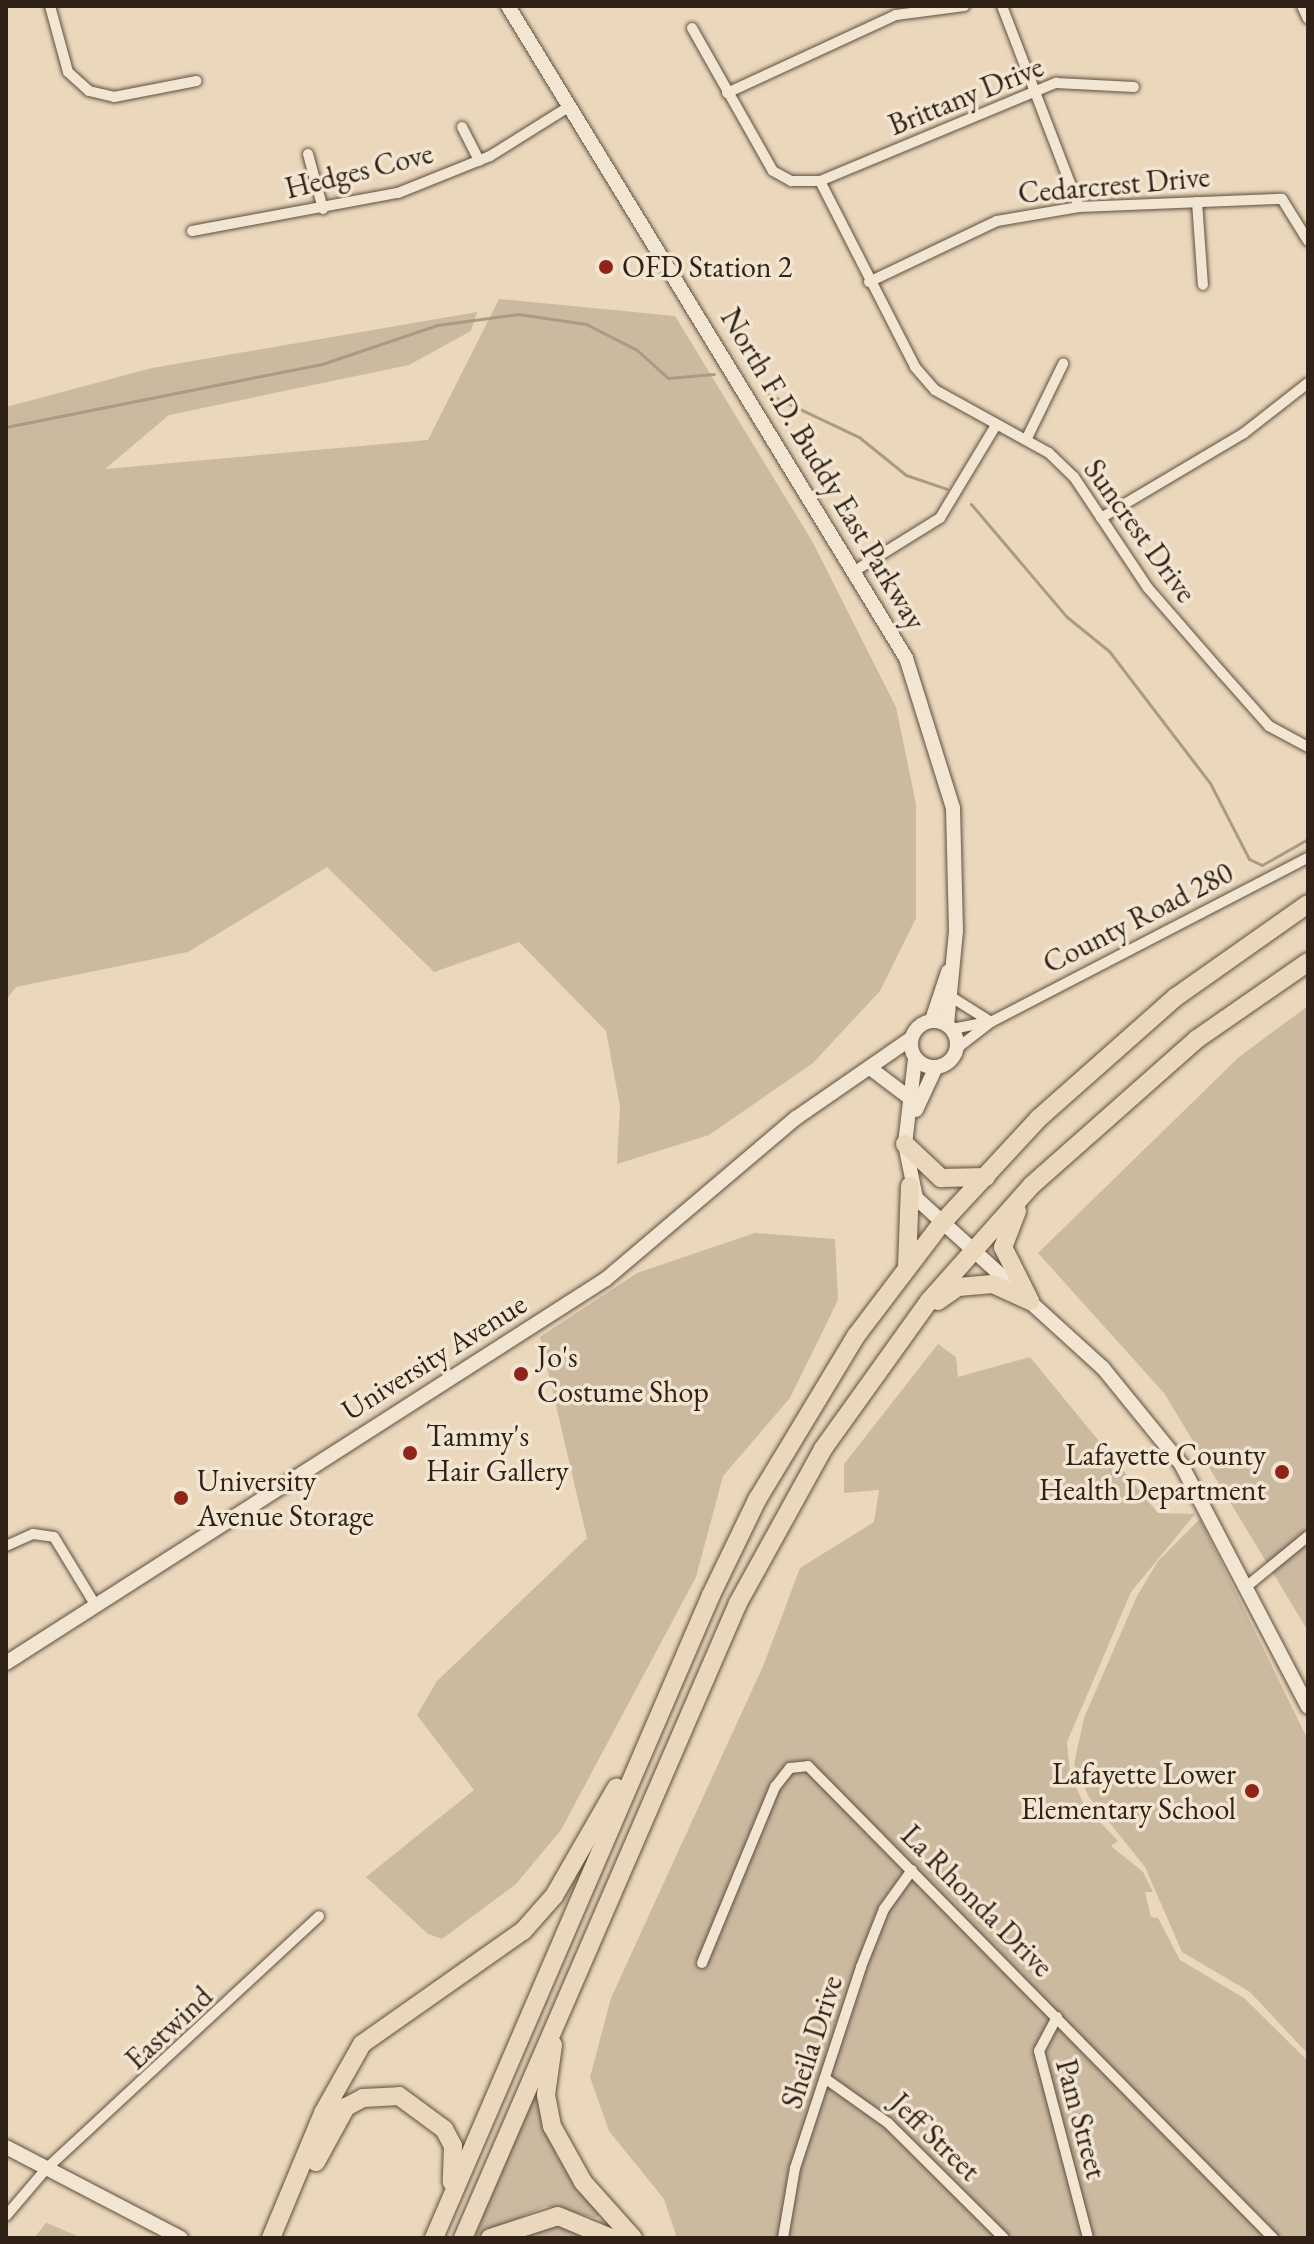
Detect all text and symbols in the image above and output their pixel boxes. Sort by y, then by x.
street label: Brittany Drive [883,49,1049,143]
street label: Hedges Cove [281,135,437,207]
street label: Cedarcrest Drive [1017,159,1211,211]
place label: OFD Station 2 [622,249,792,285]
marker: OFD Station 2 [597,258,615,276]
street label: North F.D. Buddy East Parkway [713,302,933,636]
street label: Suncrest Drive [1076,452,1204,610]
street label: County Road 280 [1037,855,1239,981]
street label: University Avenue [335,1286,533,1428]
place label: Jo's Costume Shop [537,1339,709,1410]
marker: Jo's Costume Shop [512,1365,530,1383]
place label: Tammy's Hair Gallery [426,1418,569,1488]
place label: Lafayette County Health Department [1039,1437,1266,1508]
marker: Tammy's Hair Gallery [401,1444,419,1462]
place label: University Avenue Storage [197,1463,374,1534]
marker: Lafayette County Health Department [1273,1463,1291,1481]
marker: University Avenue Storage [172,1489,190,1507]
place label: Lafayette Lower Elementary School [1021,1756,1236,1826]
marker: Lafayette Lower Elementary School [1243,1782,1261,1800]
street label: La Rhonda Drive [893,1817,1061,1985]
street label: Sheila Drive [774,1971,850,2113]
street label: Eastwind [118,1979,220,2077]
street label: Pam Street [1048,2055,1114,2183]
street label: Jeff Street [883,2085,987,2189]

